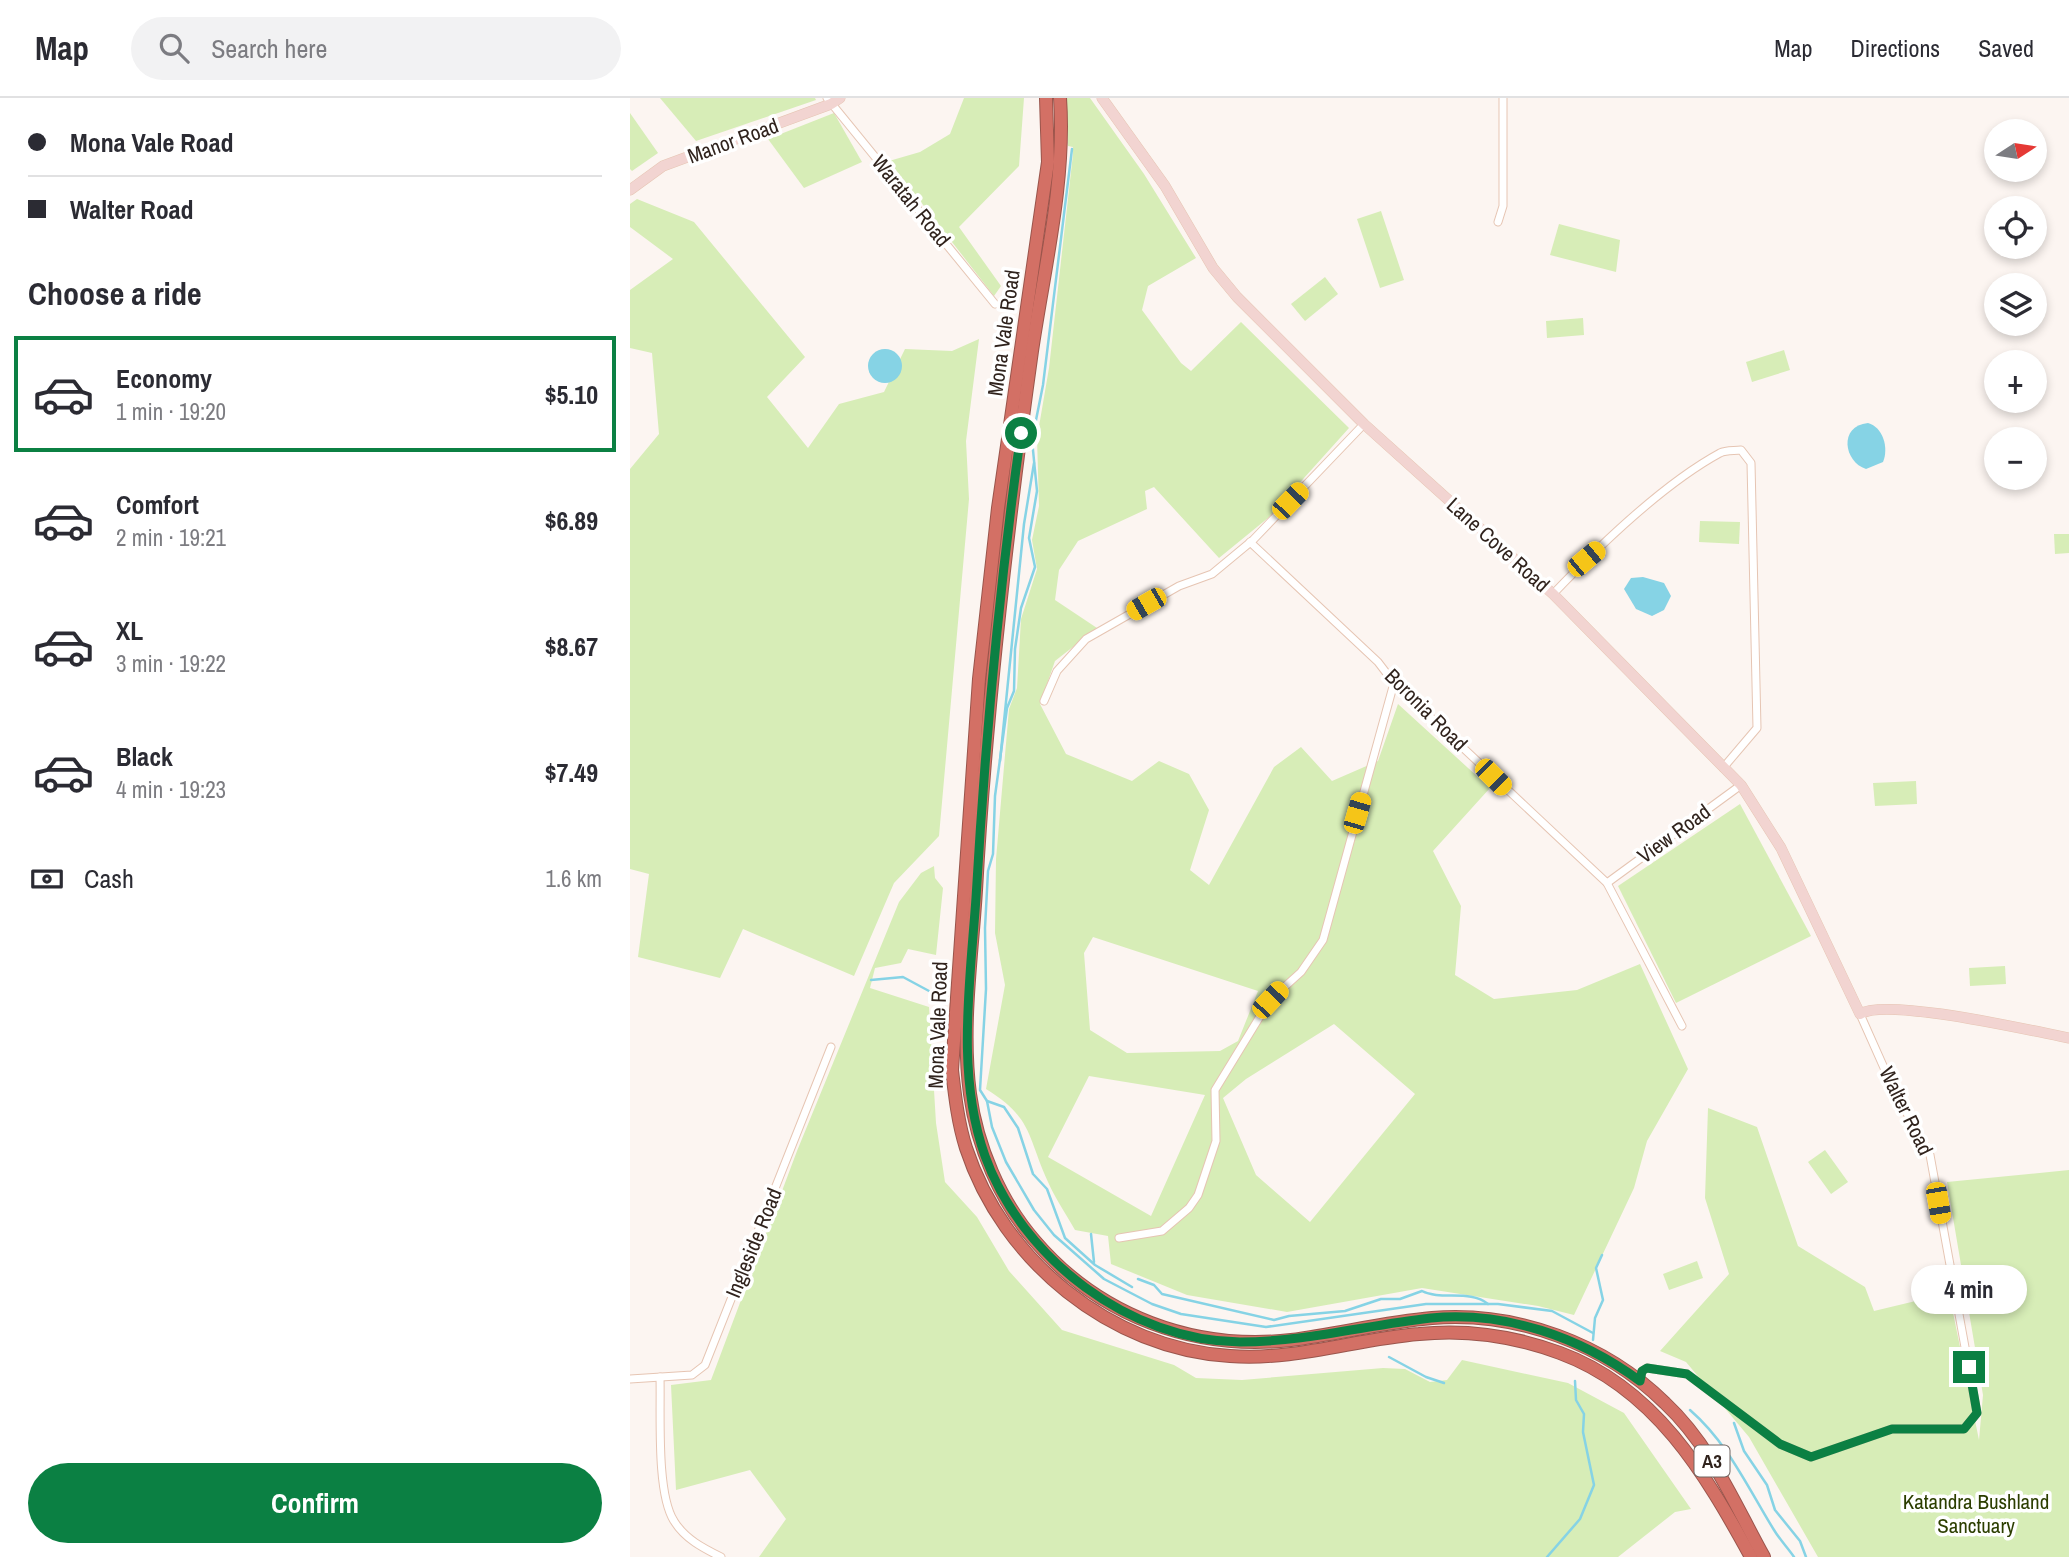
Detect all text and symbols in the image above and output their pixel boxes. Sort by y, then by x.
search box [131,17,621,80]
text: Map [35,26,89,70]
icon: search [155,29,193,67]
text: Search here [211,31,327,66]
text: Map [1774,32,1812,64]
text: Directions [1850,32,1940,64]
text: Saved [1978,32,2034,64]
street label: Manor Road [683,111,782,170]
north arrow [1984,119,2048,182]
map controls [1984,119,2047,490]
text: Mona Vale Road [70,125,234,160]
street label: Waratah Road [865,149,957,253]
text: Walter Road [70,192,194,227]
button: locate [1984,196,2047,259]
street label: Mona Vale Road [980,268,1027,398]
text: Choose a ride [28,272,202,315]
button: layers [1984,273,2047,336]
button: + [1984,350,2047,413]
text: Economy [116,361,212,396]
icon: car [32,363,95,426]
text: $5.10 [545,377,598,412]
text: 1 min · 19:20 [116,396,226,427]
route start [1005,417,1037,449]
button: − [1984,427,2047,490]
car [1268,479,1313,523]
text: Comfort [116,487,199,522]
icon: car [32,489,95,552]
street label: Lane Cove Road [1441,491,1556,599]
text: $6.89 [545,503,598,538]
text: 2 min · 19:21 [116,522,226,553]
car [1564,537,1609,581]
car [1123,584,1170,624]
text: XL [116,613,143,648]
icon: car [32,615,95,678]
text: $8.67 [545,629,598,664]
text: 3 min · 19:22 [116,648,226,679]
street label: Boronia Road [1379,662,1474,757]
text: Black [116,739,173,774]
icon: car [32,741,95,804]
text: $7.49 [545,755,598,790]
car [1471,755,1516,799]
text: 4 min · 19:23 [116,774,226,805]
car [1342,790,1373,836]
street label: View Road [1631,797,1716,870]
icon: cash [28,860,66,898]
text: Cash [84,861,134,896]
text: 1.6 km [545,863,602,894]
street label: Mona Vale Road [921,961,954,1089]
car [1248,977,1293,1023]
street label: Walter Road [1873,1062,1940,1160]
car [1925,1180,1952,1226]
street label: Ingleside Road [718,1184,789,1302]
callout: 4 min [1911,1266,2027,1314]
text: 4 min [1944,1274,1994,1305]
route end [1953,1351,1985,1383]
road number: A3 [1694,1446,1730,1476]
button: Confirm [28,1463,602,1543]
park label: Katandra Bushland Sanctuary [1903,1487,2049,1540]

